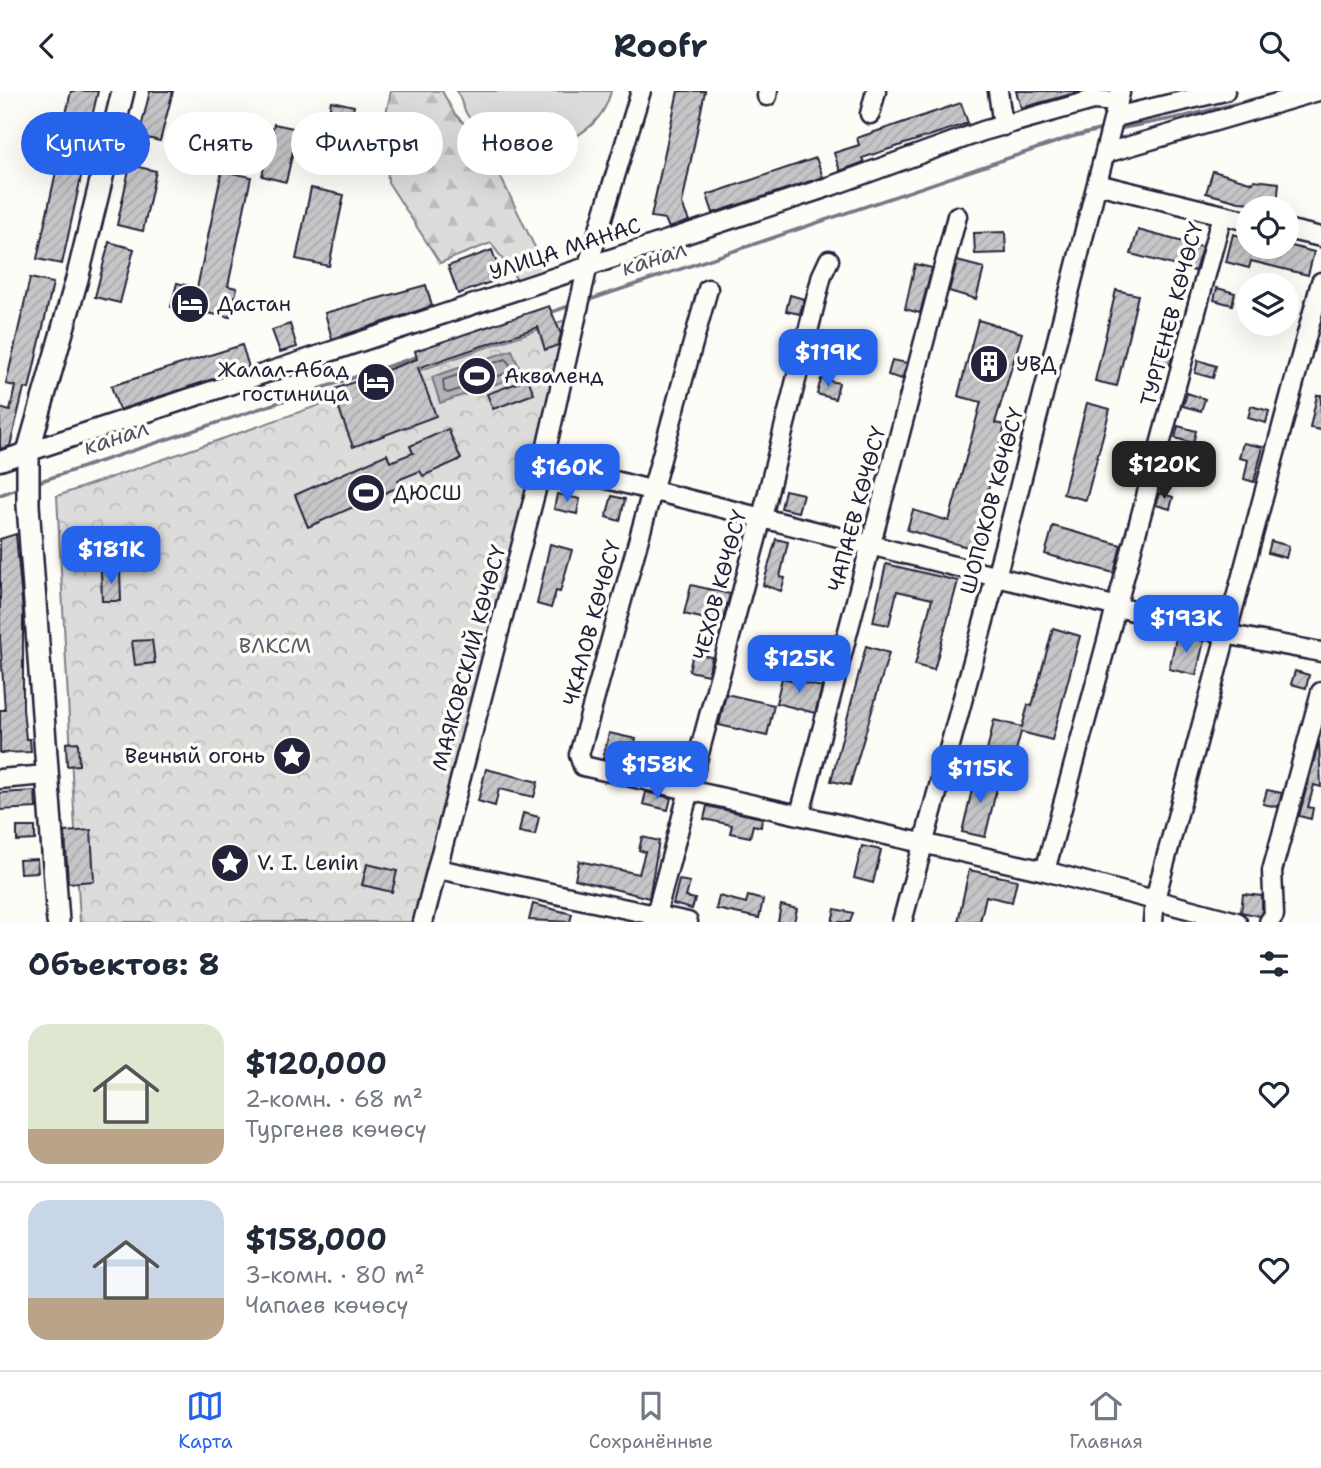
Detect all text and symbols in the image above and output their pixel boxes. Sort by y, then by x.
text: Roofr [613,24,708,67]
icon: back [28,27,66,65]
icon: search [1255,27,1293,65]
chip: Купить [21,112,150,175]
chip: Снять [164,112,277,175]
chip: Фильтры [291,112,443,175]
chip: Новое [457,112,578,175]
map controls [1236,196,1299,336]
button: locate [1236,196,1299,259]
street label: УЛИЦА МАНАС [486,211,644,287]
street label: ТУРГЕНЕВ КӨЧӨСҮ [1134,219,1210,409]
water label: канал [618,233,690,283]
button: layers [1236,273,1299,336]
hotel icon: Дастан [169,283,211,325]
place label: Дастан [217,290,291,318]
pin: $119K [779,329,877,389]
text: $119K [795,337,861,367]
building icon: УВД [968,343,1010,385]
place label: УВД [1016,350,1057,378]
sports icon: Акваленд [456,355,498,397]
place label: Жалал-Абад гостиница [218,356,349,408]
hotel icon: Жалал-Абад гостиница [355,361,397,403]
place label: Акваленд [504,362,604,390]
street label: ШОПОКОВ КӨЧӨСҮ [954,405,1030,597]
water label: канал [80,412,152,462]
street label: ЧАПАЕВ КӨЧӨСҮ [821,423,893,595]
pin: $120K [1115,441,1213,501]
pin: $160K [518,445,616,504]
text: $120K [1128,449,1200,479]
text: $160K [531,452,603,482]
sports icon: ДЮСШ [345,472,387,514]
place label: ДЮСШ [393,479,462,507]
street label: ЧЕХОВ КӨЧӨСҮ [687,507,754,663]
pin: $181K [62,526,160,586]
text: $181K [77,534,145,564]
street label: ЧКАЛОВ КӨЧӨСҮ [556,537,628,709]
street label: МАЯКОВСКИЙ КӨЧӨСҮ [425,542,513,774]
pin: $193K [1137,595,1235,655]
text: $193K [1150,603,1222,633]
park label: ВЛКСМ [239,632,311,660]
pin: $125K [750,635,848,695]
text: $125K [764,643,834,673]
place icon: Вечный огонь [271,735,313,777]
pin: $158K [608,741,706,801]
place label: Вечный огонь [125,742,265,770]
pin: $115K [931,745,1029,805]
text: $158K [621,749,693,779]
text: $115K [947,753,1013,783]
place icon: V. I. Lenin [209,842,251,884]
place label: V. I. Lenin [257,849,359,877]
text: Объектов: 8 [28,944,220,985]
icon: filters [1255,945,1293,983]
text: $120,000 [245,1043,387,1084]
icon: home [84,1052,168,1136]
icon: heart [1255,1075,1293,1113]
text: 2-комн. · 68 m² [245,1084,423,1114]
text: Тургенев көчөсү [245,1114,427,1144]
text: $158,000 [245,1219,387,1260]
icon: home [84,1228,168,1312]
icon: heart [1255,1251,1293,1289]
text: 3-комн. · 80 m² [245,1260,425,1290]
text: Чапаев көчөсү [245,1290,408,1320]
tab: Карта [178,1387,233,1454]
tab: Сохранённые [589,1387,713,1454]
tab: Главная [1069,1387,1143,1454]

